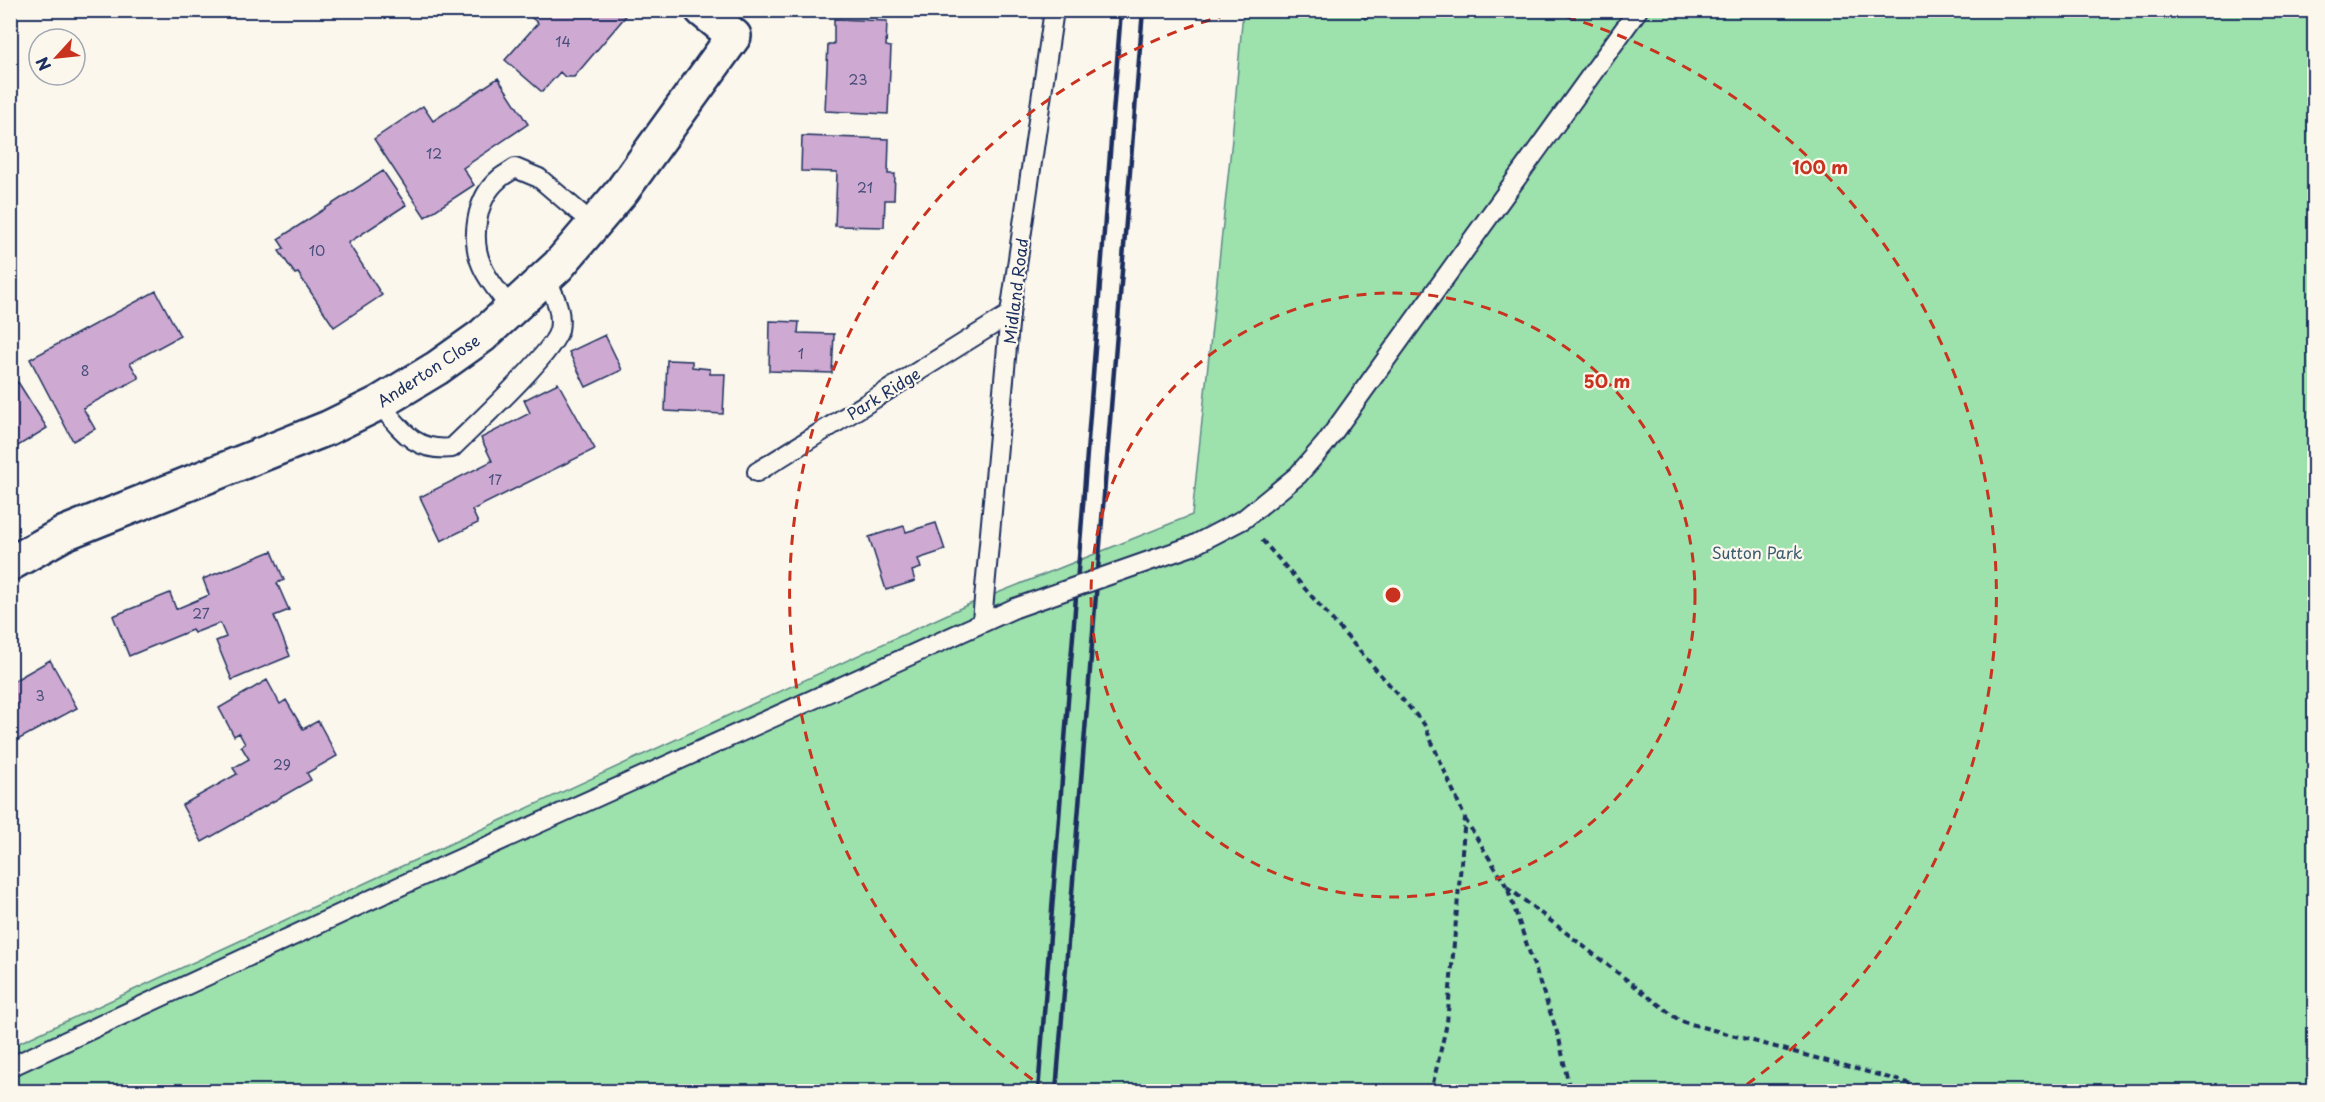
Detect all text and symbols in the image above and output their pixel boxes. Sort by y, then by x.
north arrow [27,27,87,87]
house number: 14 [555,31,571,52]
text: N [29,53,56,75]
house number: 23 [849,69,867,90]
house number: 12 [426,143,442,164]
text: 100 m [1792,153,1848,180]
house number: 21 [857,177,873,198]
street label: Midland Road [997,237,1033,345]
house number: 10 [309,240,325,261]
street label: Anderton Close [372,328,484,412]
house number: 1 [798,343,804,364]
house number: 8 [81,360,89,381]
street label: Park Ridge [842,361,924,425]
text: 50 m [1584,367,1630,394]
house number: 17 [488,469,502,490]
park label: Sutton Park [1711,540,1803,564]
centre of rings [1383,585,1403,605]
house number: 27 [192,603,210,624]
house number: 3 [35,685,45,706]
house number: 29 [273,754,291,775]

